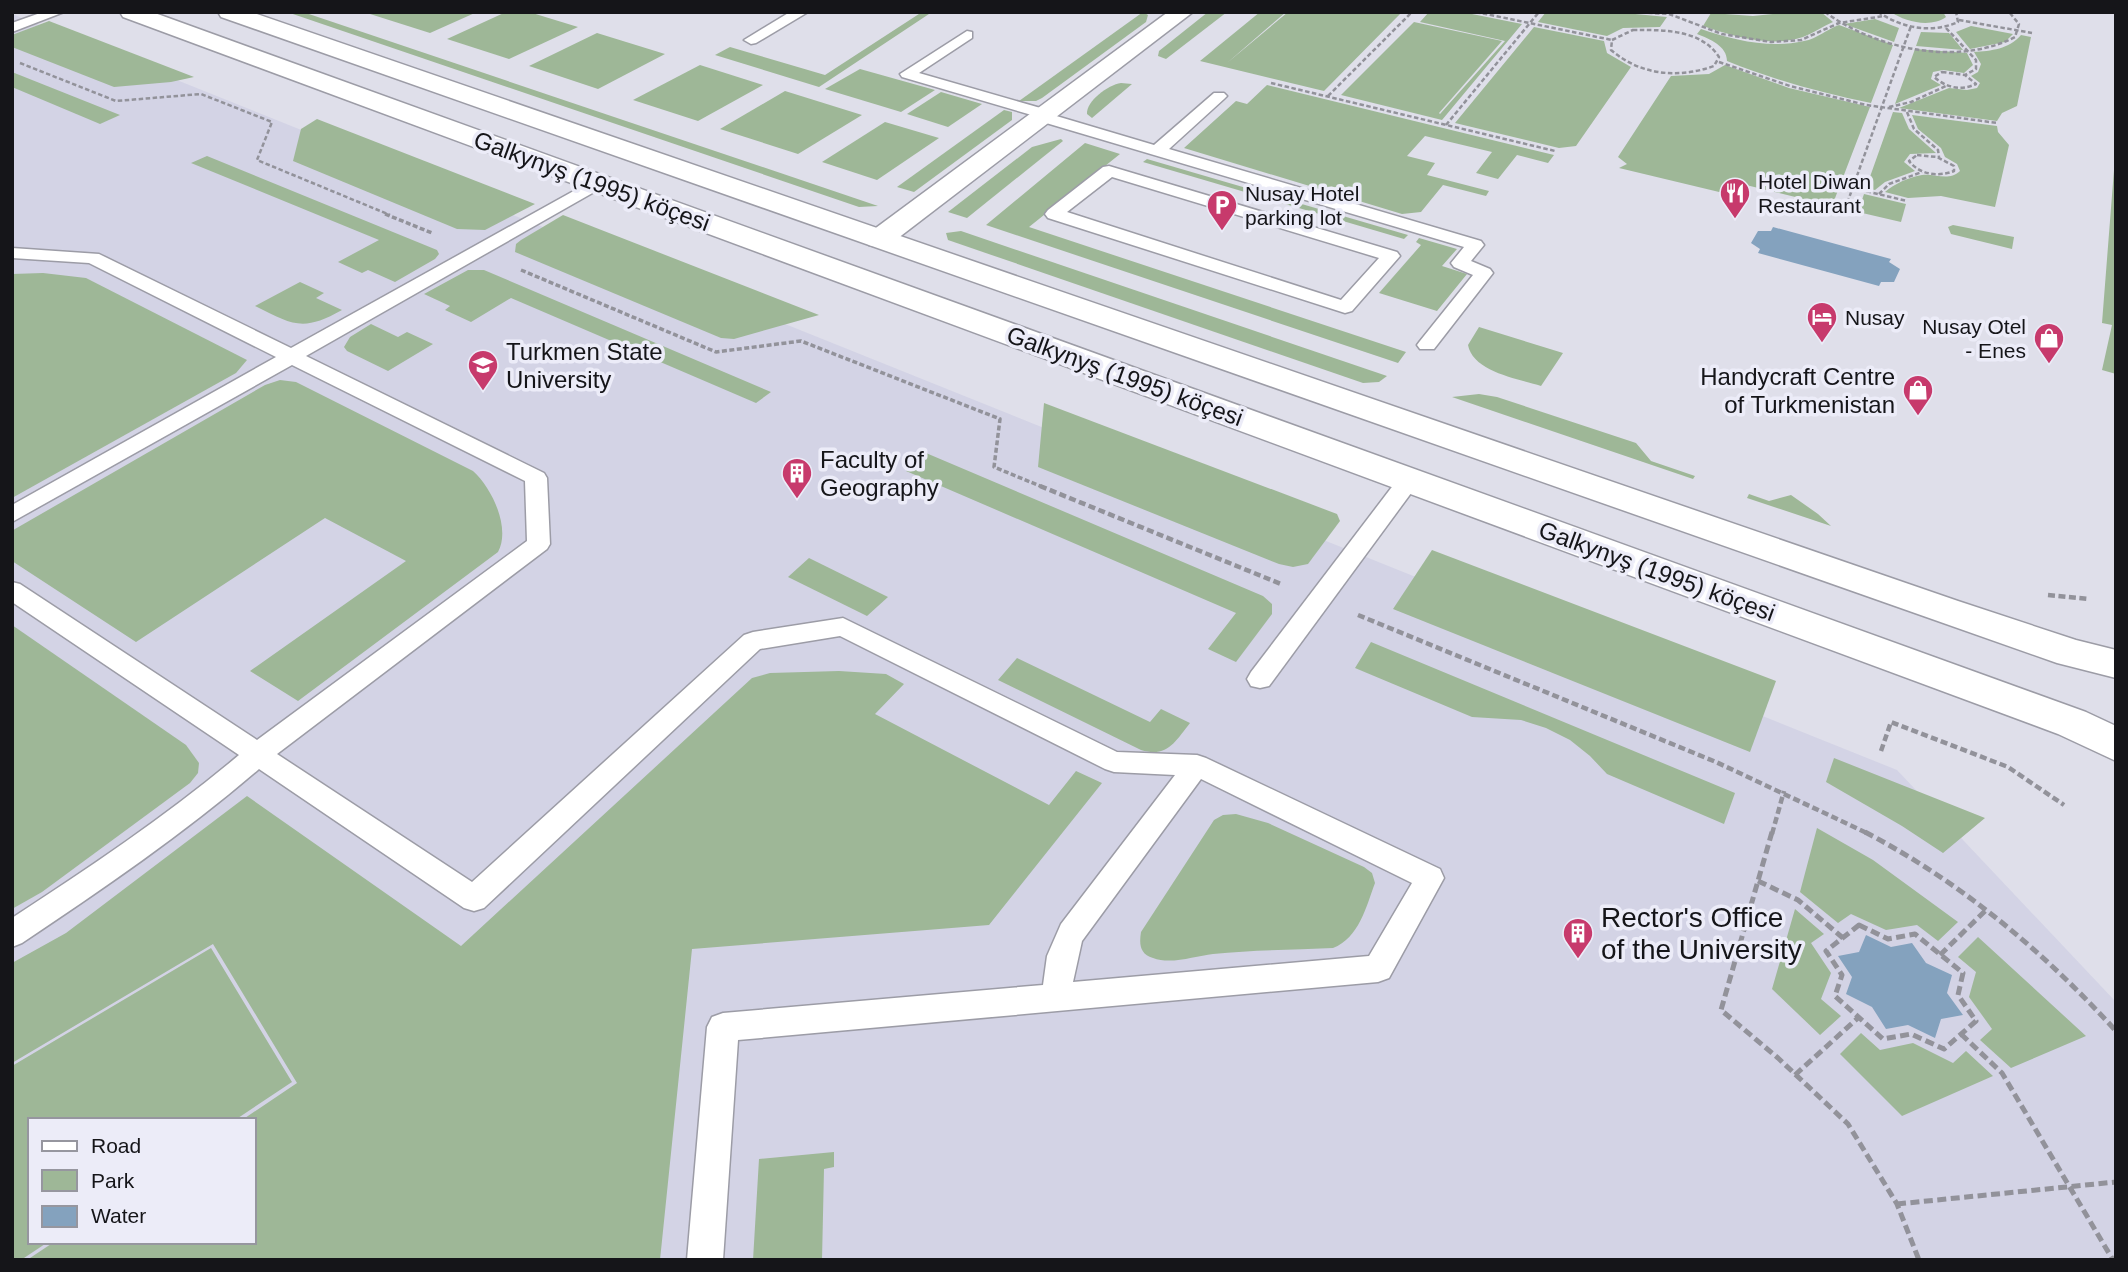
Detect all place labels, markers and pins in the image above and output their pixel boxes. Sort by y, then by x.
place label: Hotel Diwan Restaurant [1758,170,1871,217]
restaurant icon: Hotel Diwan Restaurant [1718,176,1752,220]
place label: Nusay Hotel parking lot [1245,182,1359,229]
parking icon: Nusay Hotel parking lot [1205,188,1239,232]
hotel icon: Nusay [1805,300,1839,344]
place label: Nusay [1845,306,1905,329]
place label: Nusay Otel - Enes [1922,315,2026,362]
shop icon: Nusay Otel - Enes [2032,321,2066,365]
place label: Turkmen State University [506,338,663,393]
school or university icon: Turkmen State University [466,348,500,392]
place label: Handycraft Centre of Turkmenistan [1700,363,1895,418]
shop icon: Handycraft Centre of Turkmenistan [1901,373,1935,417]
place label: Faculty of Geography [820,446,939,501]
building icon: Faculty of Geography [780,456,814,500]
place label: Rector's Office of the University [1601,902,1802,965]
building icon: Rector's Office of the University [1561,916,1595,960]

